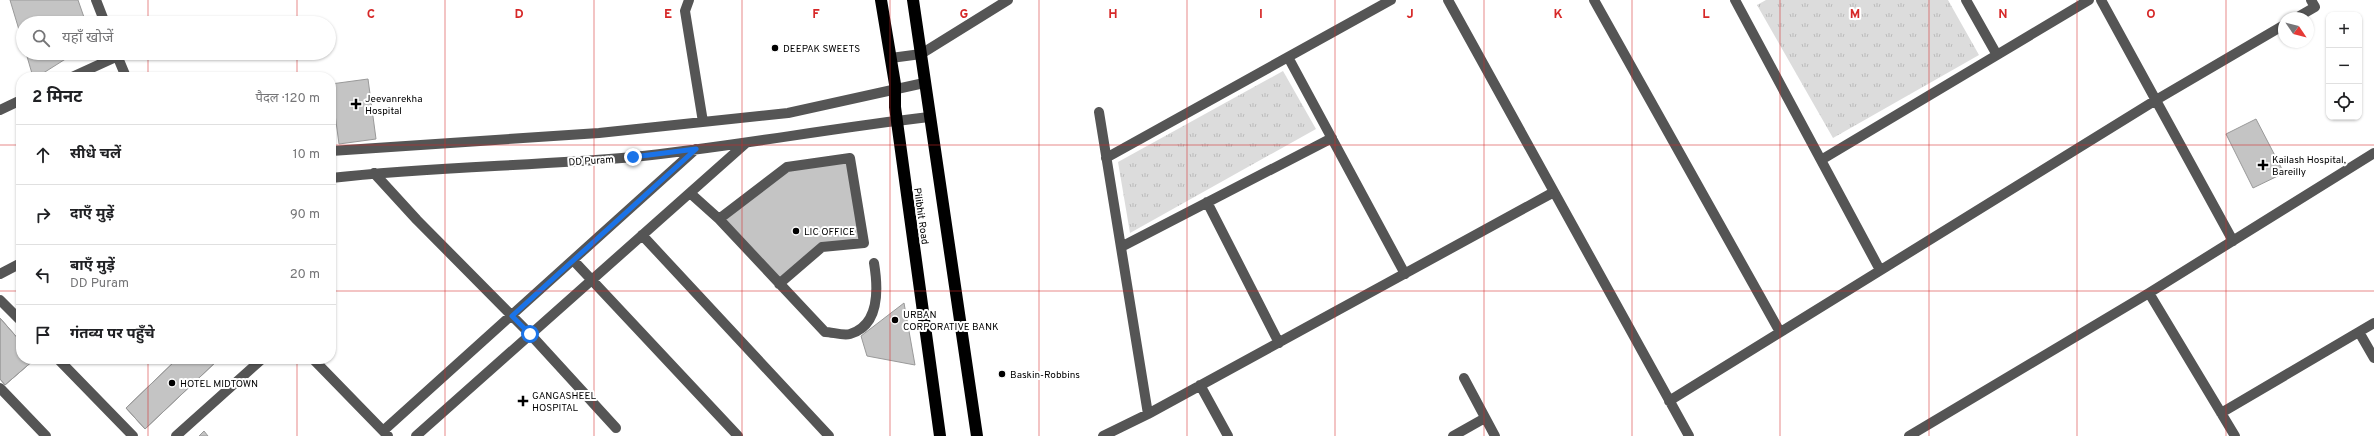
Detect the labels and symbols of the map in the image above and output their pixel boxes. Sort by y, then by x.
text: C [367,7,375,23]
text: D [514,7,524,23]
text: E [664,7,672,23]
text: F [812,7,820,23]
text: G [960,7,969,23]
text: H [1108,7,1118,23]
text: I [1259,7,1263,23]
text: J [1406,7,1414,23]
text: K [1553,7,1563,23]
text: L [1702,7,1710,23]
text: M [1850,7,1860,23]
text: N [1998,7,2008,23]
text: O [2146,7,2156,23]
north arrow [2278,12,2314,48]
marker: DEEPAK SWEETS [770,43,780,53]
place label: DEEPAK SWEETS [783,43,860,56]
place label: Jeevanrekha Hospital [365,93,423,118]
marker: Jeevanrekha Hospital [350,98,362,110]
route end [624,148,642,166]
street label: DD Puram [568,153,614,170]
place label: Kailash Hospital, Bareilly [2272,154,2346,179]
marker: Kailash Hospital, Bareilly [2257,159,2269,171]
street label: Pilibhit Road [910,187,931,245]
marker: LIC OFFICE [791,226,801,236]
place label: LIC OFFICE [804,226,855,239]
place label: URBAN CORPORATIVE BANK [903,309,999,334]
marker: URBAN CORPORATIVE BANK [890,315,900,325]
route start [521,325,539,343]
marker: Baskin-Robbins [997,369,1007,379]
place label: Baskin-Robbins [1010,369,1080,382]
marker: HOTEL MIDTOWN [167,378,177,388]
place label: HOTEL MIDTOWN [180,378,258,391]
place label: GANGASHEEL HOSPITAL [532,390,596,415]
marker: GANGASHEEL HOSPITAL [517,395,529,407]

